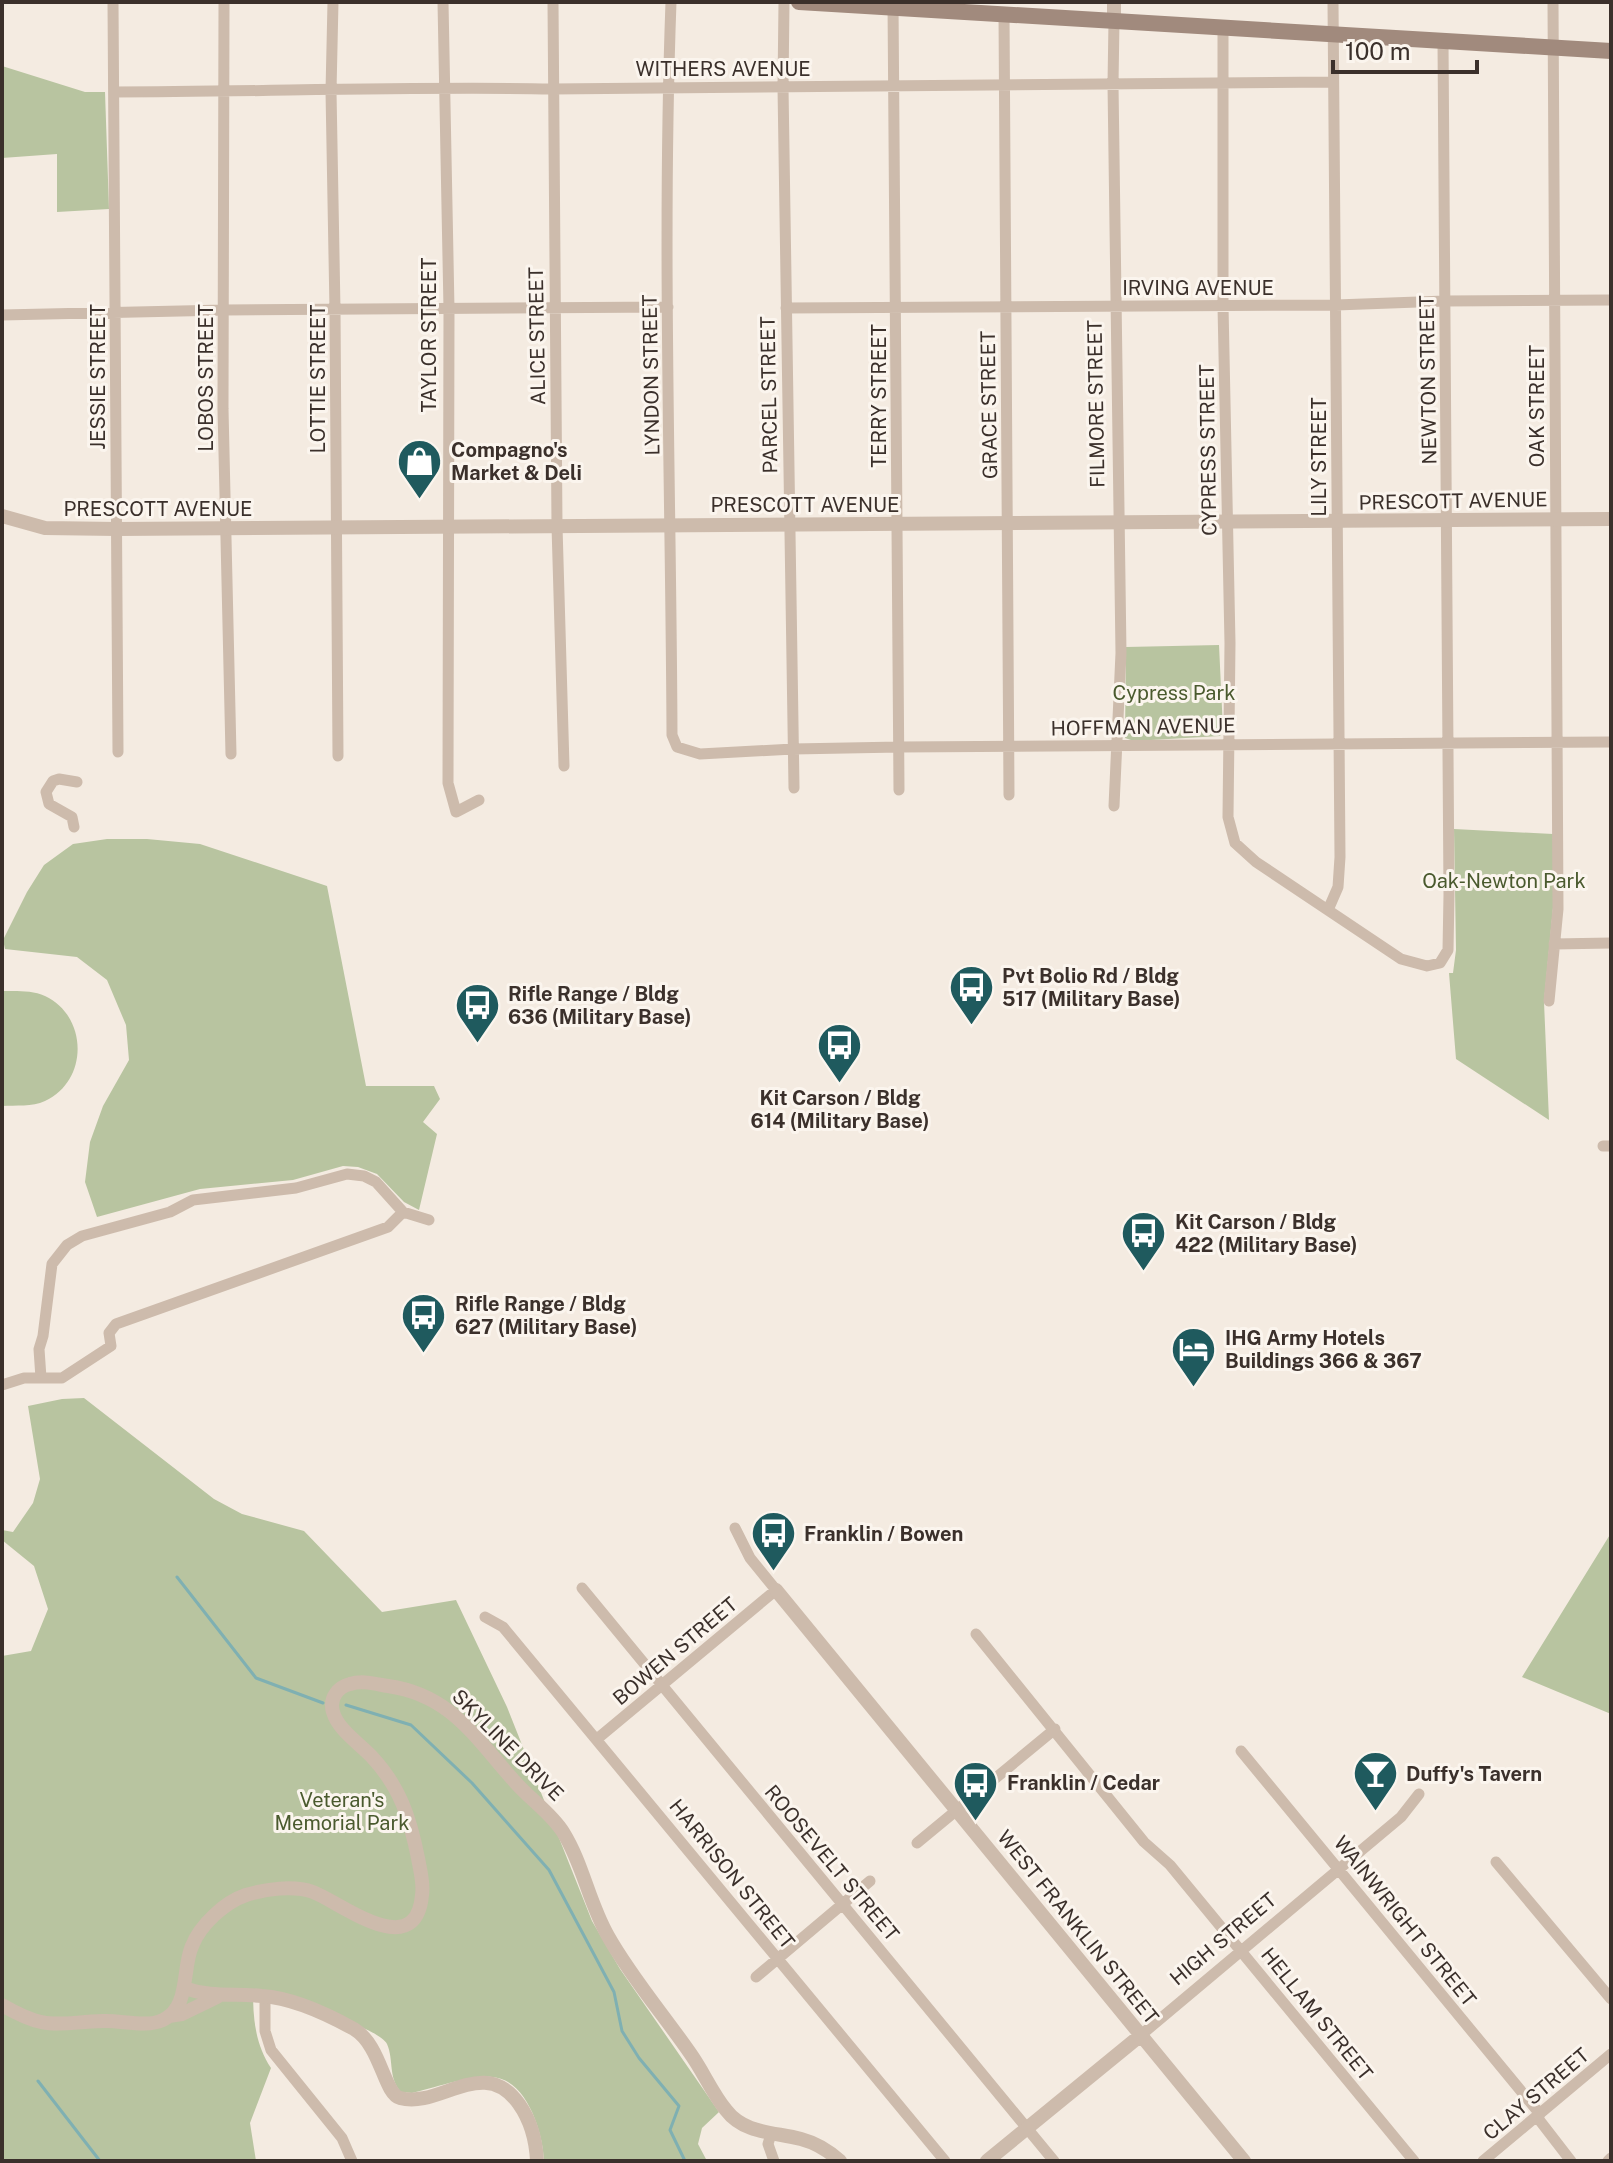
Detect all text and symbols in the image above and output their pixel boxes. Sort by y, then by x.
scale bar [1333,24,1477,74]
text: 100 m [1345,37,1411,65]
street label: WITHERS AVENUE [635,57,811,81]
street label: TAYLOR STREET [417,257,441,412]
street label: ALICE STREET [524,267,550,405]
street label: IRVING AVENUE [1122,276,1274,300]
street label: LYNDON STREET [638,294,664,456]
street label: NEWTON STREET [1415,295,1441,465]
street label: JESSIE STREET [86,304,110,450]
street label: LOBOS STREET [194,304,218,452]
street label: LOTTIE STREET [306,304,330,453]
street label: PARCEL STREET [756,316,782,474]
street label: FILMORE STREET [1083,320,1109,488]
street label: TERRY STREET [867,324,891,468]
street label: GRACE STREET [976,330,1002,479]
street label: OAK STREET [1525,345,1549,467]
street label: CYPRESS STREET [1195,364,1221,536]
street label: LILY STREET [1307,397,1331,517]
shop icon: Compagno's Market & Deli [396,437,444,500]
place label: Compagno's Market & Deli [451,438,582,485]
street label: PRESCOTT AVENUE [1358,487,1548,515]
street label: PRESCOTT AVENUE [711,493,899,517]
street label: PRESCOTT AVENUE [64,497,252,521]
park label: Cypress Park [1113,681,1235,705]
street label: HOFFMAN AVENUE [1050,713,1236,741]
park label: Oak-Newton Park [1422,869,1586,893]
bus stop icon: Pvt Bolio Rd / Bldg 517 (Military Base) [947,963,995,1026]
place label: Pvt Bolio Rd / Bldg 517 (Military Base) [1002,964,1181,1011]
bus stop icon: Rifle Range / Bldg 636 (Military Base) [453,982,501,1045]
place label: Rifle Range / Bldg 636 (Military Base) [508,982,692,1029]
bus stop icon: Kit Carson / Bldg 614 (Military Base) [816,1022,864,1085]
place label: Kit Carson / Bldg 614 (Military Base) [751,1086,929,1133]
bus stop icon: Kit Carson / Bldg 422 (Military Base) [1120,1209,1168,1272]
place label: Kit Carson / Bldg 422 (Military Base) [1175,1210,1358,1257]
bus stop icon: Rifle Range / Bldg 627 (Military Base) [400,1291,448,1354]
place label: Rifle Range / Bldg 627 (Military Base) [455,1292,637,1339]
hotel icon: IHG Army Hotels Buildings 366 & 367 [1170,1326,1218,1389]
place label: IHG Army Hotels Buildings 366 & 367 [1225,1326,1422,1373]
bus stop icon: Franklin / Bowen [749,1510,797,1573]
place label: Franklin / Bowen [804,1522,963,1546]
street label: BOWEN STREET [608,1592,742,1710]
street label: SKYLINE DRIVE [447,1684,569,1806]
bar icon: Duffy's Tavern [1351,1750,1399,1813]
bus stop icon: Franklin / Cedar [952,1759,1000,1822]
place label: Duffy's Tavern [1406,1762,1542,1786]
place label: Franklin / Cedar [1007,1771,1160,1795]
street label: ROOSEVELT STREET [760,1780,904,1946]
park label: Veteran's Memorial Park [275,1788,409,1835]
street label: HARRISON STREET [664,1794,800,1954]
street label: WEST FRANKLIN STREET [992,1825,1164,2029]
street label: WAINWRIGHT STREET [1329,1831,1481,2011]
street label: HIGH STREET [1165,1887,1281,1990]
street label: HELLAM STREET [1256,1943,1378,2085]
street label: CLAY STREET [1478,2043,1594,2145]

